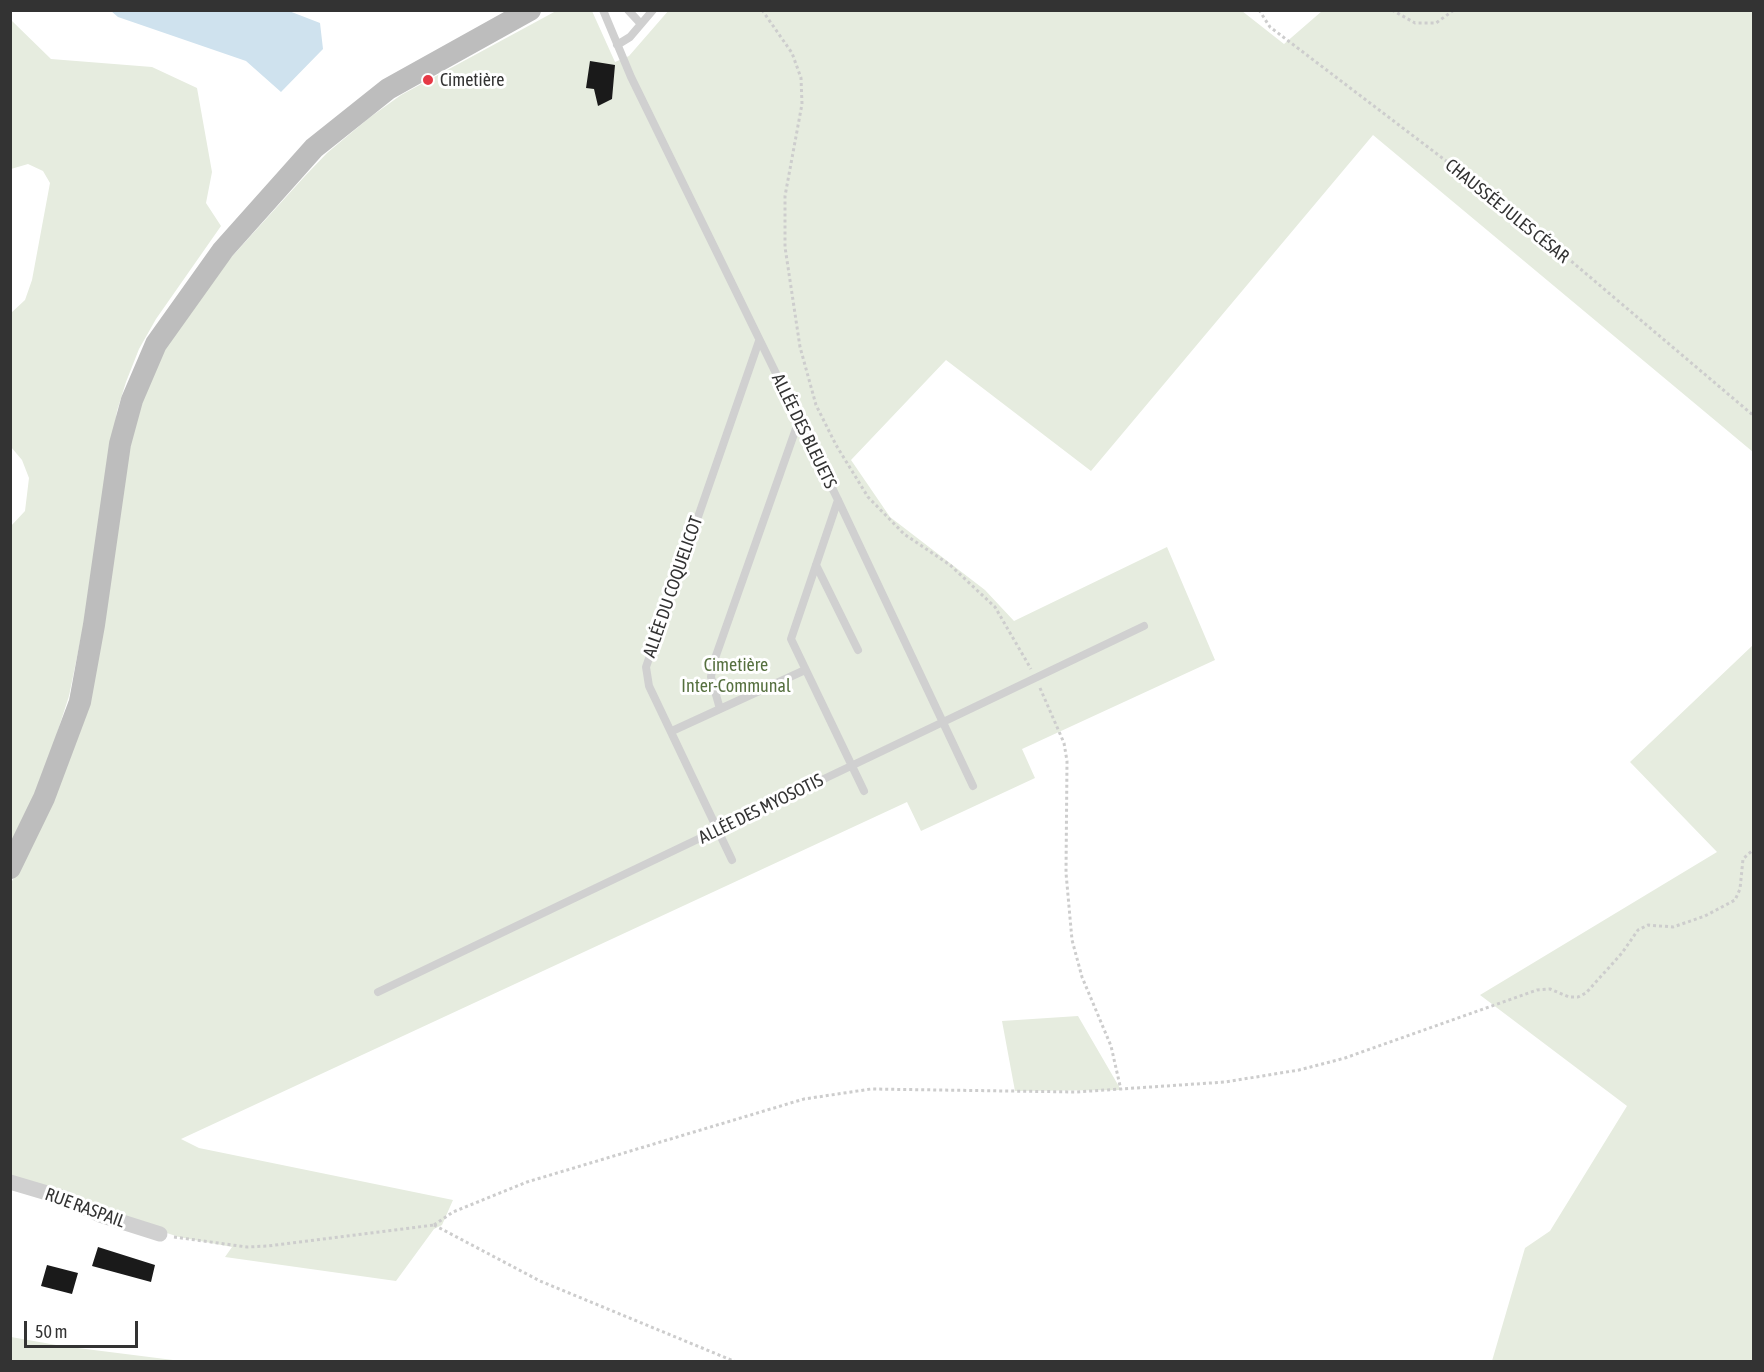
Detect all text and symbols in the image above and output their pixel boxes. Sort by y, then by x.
place label: Cimetière [440,69,504,91]
marker: Cimetière [421,73,435,87]
street label: CHAUSSÉE JULES CÉSAR [1441,154,1573,268]
street label: ALLÉE DES BLEUETS [767,370,841,492]
street label: ALLÉE DU COQUELICOT [639,513,707,661]
park label: Cimetière Inter-Communal [681,654,791,696]
street label: ALLÉE DES MYOSOTIS [695,769,827,849]
street label: RUE RASPAIL [42,1184,128,1232]
scale bar [27,1309,141,1347]
text: 50 m [35,1321,67,1342]

